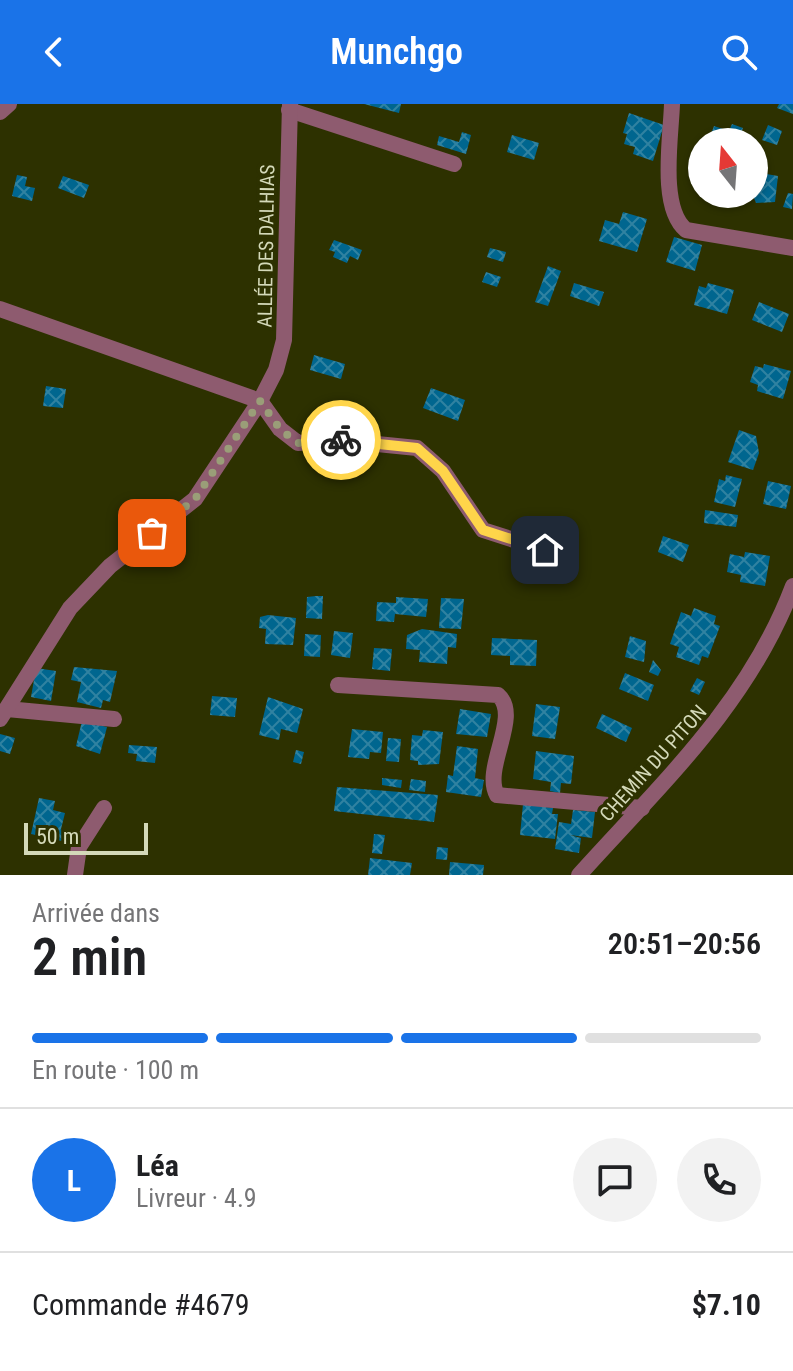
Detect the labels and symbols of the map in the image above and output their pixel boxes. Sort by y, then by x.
north arrow [688,128,768,208]
street label: ALLÉE DES DALHIAS [253,164,279,328]
courier [301,400,381,480]
pin [118,499,186,567]
pin [511,516,579,584]
street label: CHEMIN DU PITON [594,700,712,826]
scale bar [24,819,148,855]

